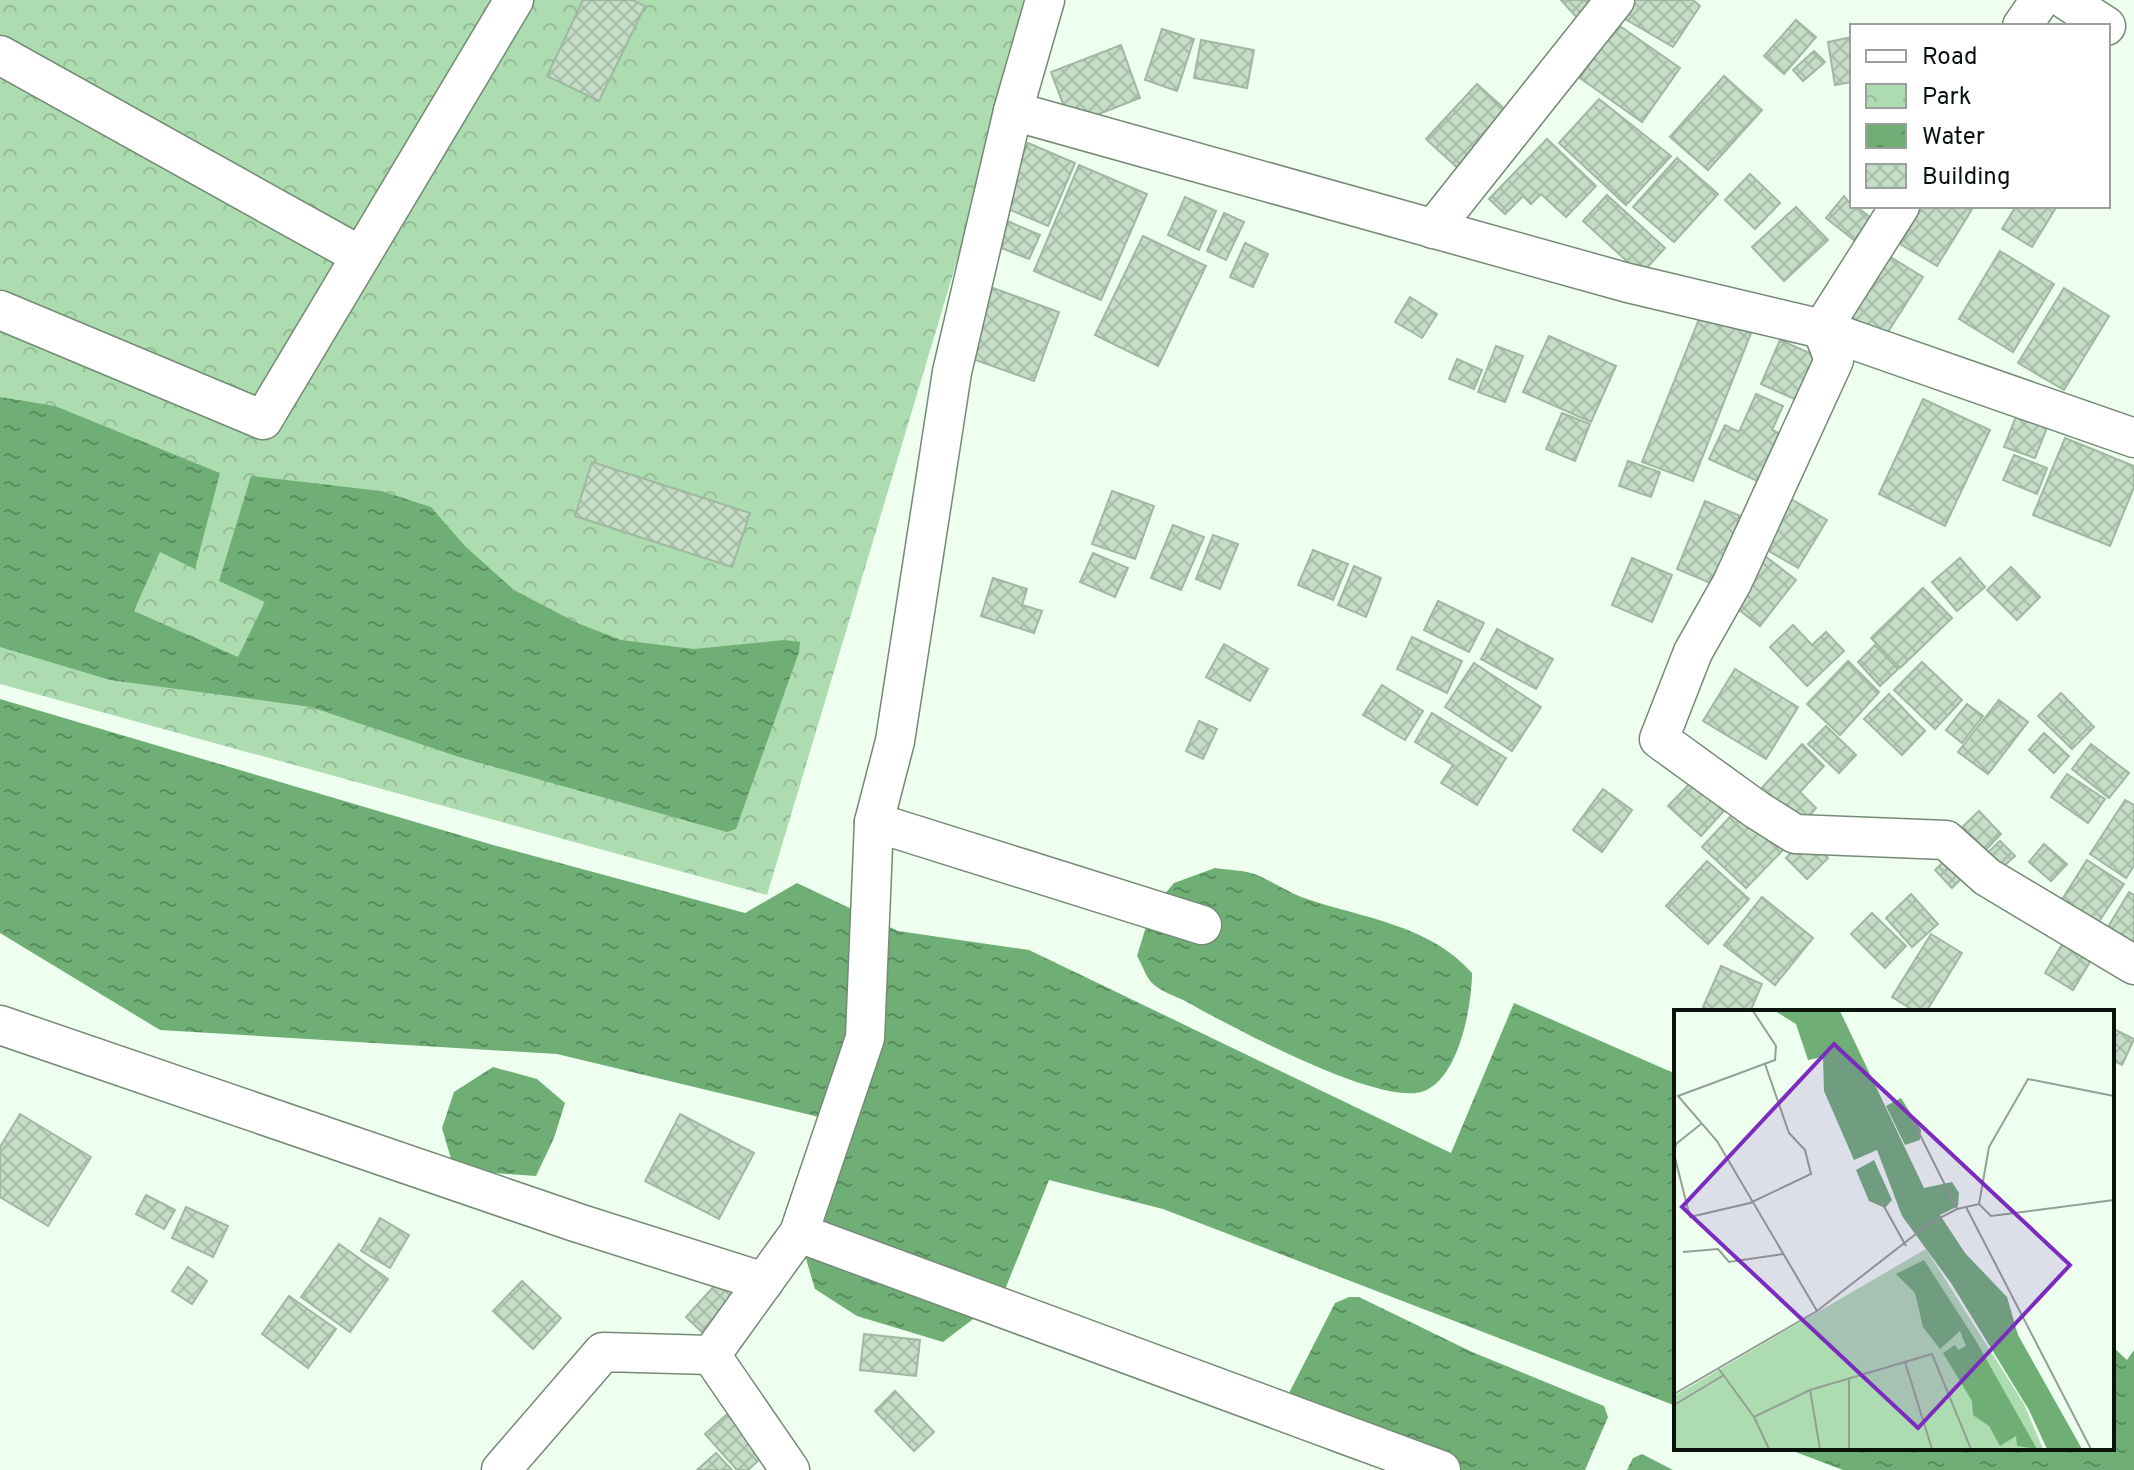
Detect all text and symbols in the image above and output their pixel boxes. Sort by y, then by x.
legend [1850,24,2110,208]
text: Road [1922,43,1978,73]
text: Park [1922,83,1972,113]
text: Water [1922,123,1985,153]
text: Building [1922,163,2011,193]
inset map [1674,1010,2114,1450]

